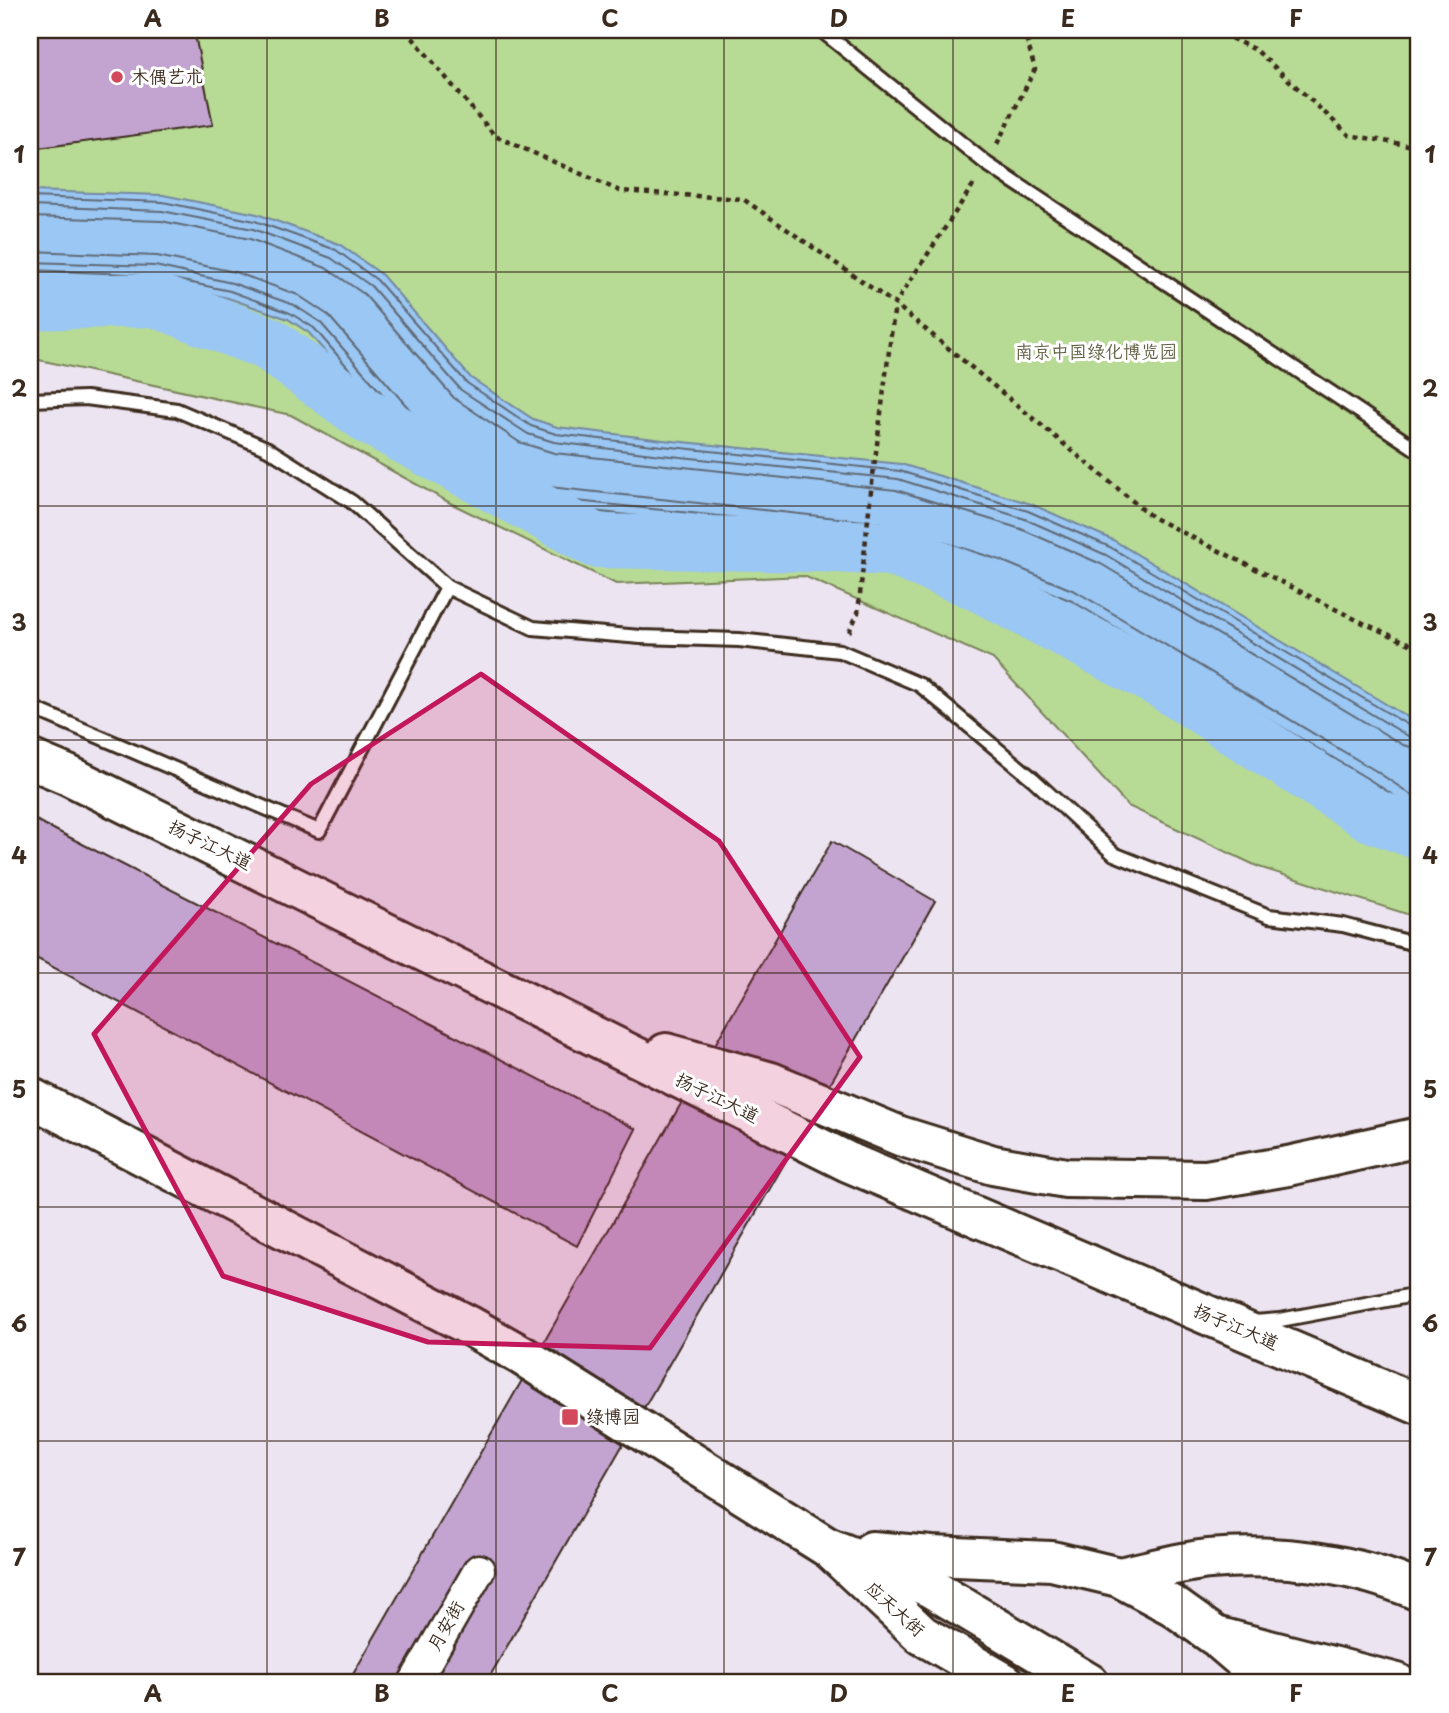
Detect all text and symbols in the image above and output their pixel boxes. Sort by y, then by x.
text: A [144,0,162,35]
text: B [374,0,390,35]
text: C [601,0,619,35]
text: D [830,0,848,35]
text: E [1061,0,1075,35]
text: F [1289,0,1303,35]
place label: 木偶艺术 [131,62,203,89]
marker: 木偶艺术 [109,69,125,85]
text: 1 [14,136,25,171]
text: 1 [1425,136,1436,171]
park label: 南京中国绿化博览园 [1015,337,1177,364]
text: 2 [11,370,27,405]
text: 2 [1422,370,1438,405]
text: 3 [11,604,27,639]
text: 3 [1422,604,1438,639]
street label: 扬子江大道 [164,812,257,876]
text: 4 [11,837,27,872]
text: 4 [1422,837,1438,872]
street label: 扬子江大道 [671,1065,764,1129]
text: 5 [12,1071,26,1106]
text: 5 [1423,1071,1437,1106]
street label: 扬子江大道 [1190,1296,1283,1356]
text: 6 [11,1305,27,1340]
text: 6 [1422,1305,1438,1340]
place label: 绿博园 [586,1402,640,1429]
marker: 绿博园 [560,1407,580,1427]
text: 7 [12,1539,26,1574]
text: 7 [1423,1539,1437,1574]
street label: 应天大街 [860,1574,932,1642]
street label: 月安街 [420,1595,470,1655]
text: A [144,1675,162,1710]
text: B [374,1675,390,1710]
text: C [601,1675,619,1710]
text: D [830,1675,848,1710]
text: E [1061,1675,1075,1710]
text: F [1289,1675,1303,1710]

